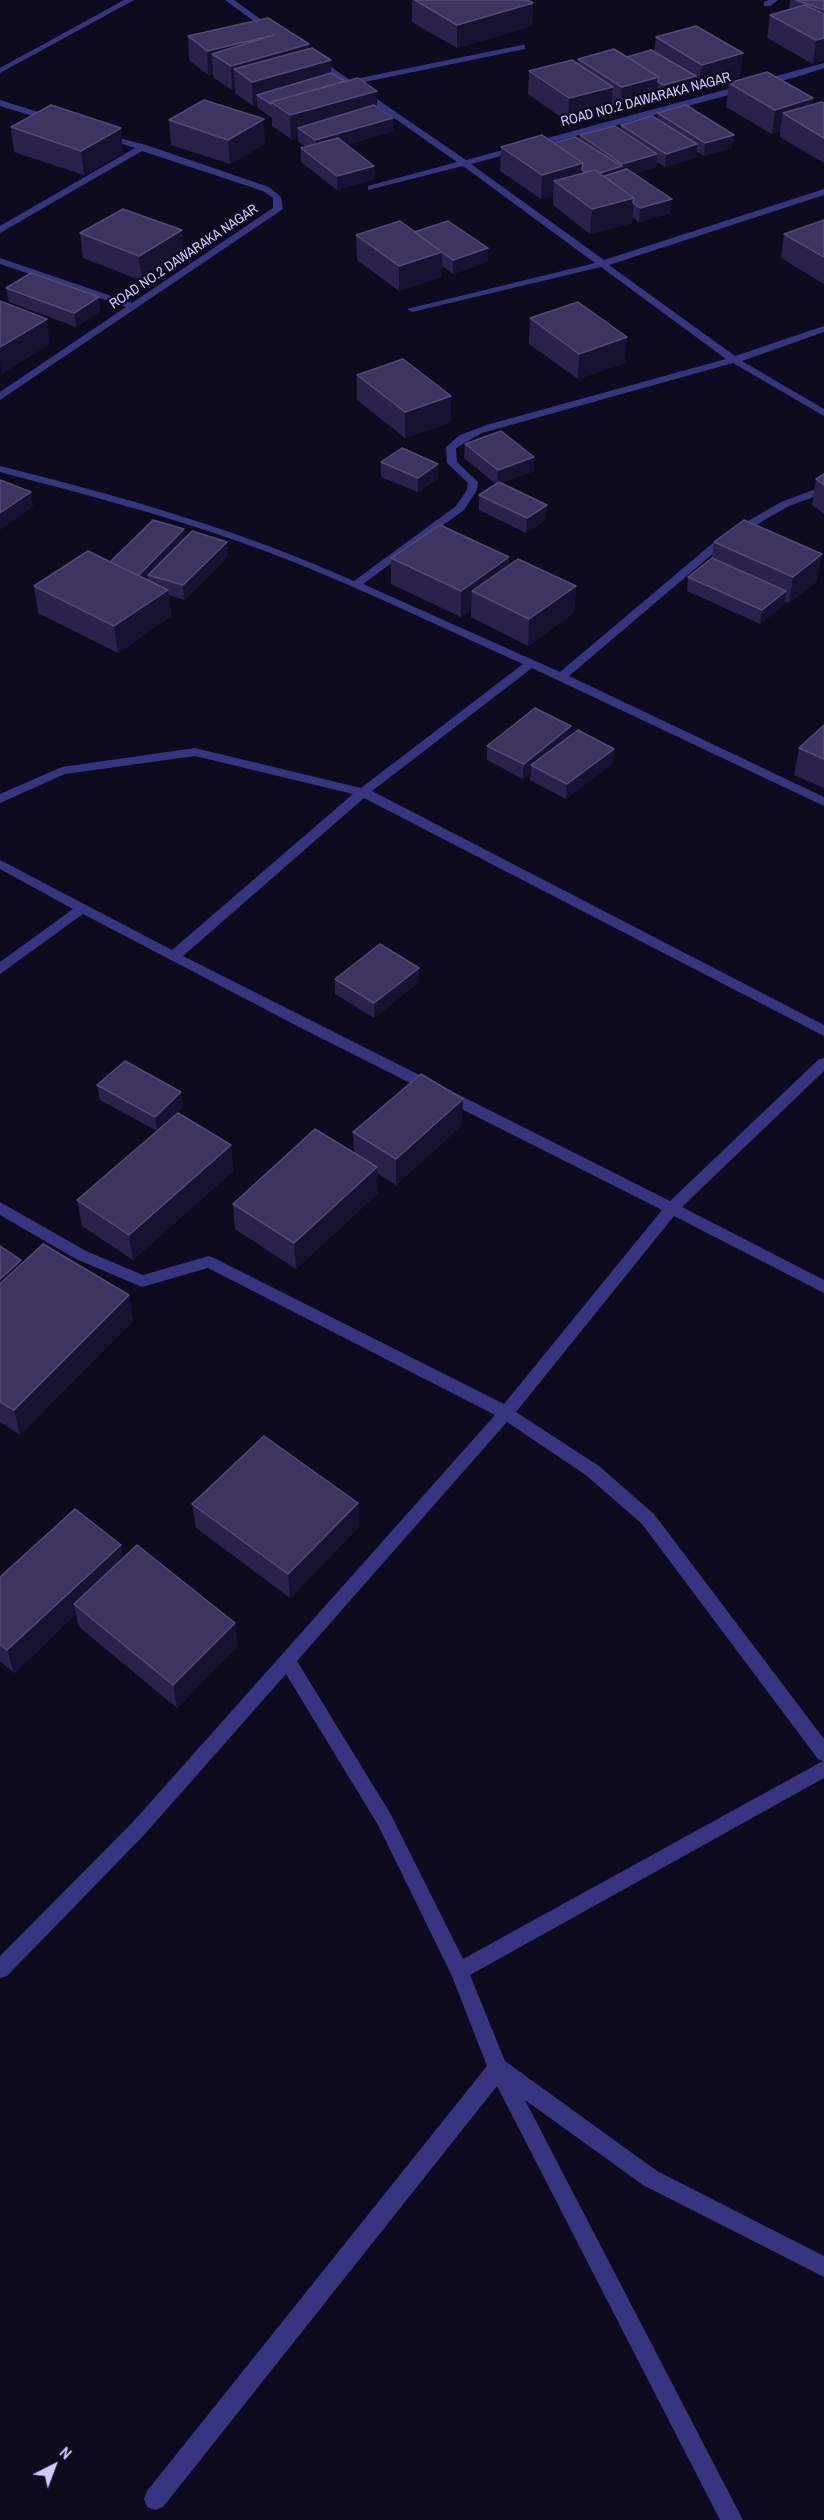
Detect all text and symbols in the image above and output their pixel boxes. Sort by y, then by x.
street label: ROAD NO.2 DAWARAKA NAGAR [559,69,733,131]
street label: ROAD NO.2 DAWARAKA NAGAR [107,201,261,313]
north arrow [24,2436,84,2496]
text: N [55,2441,77,2464]

